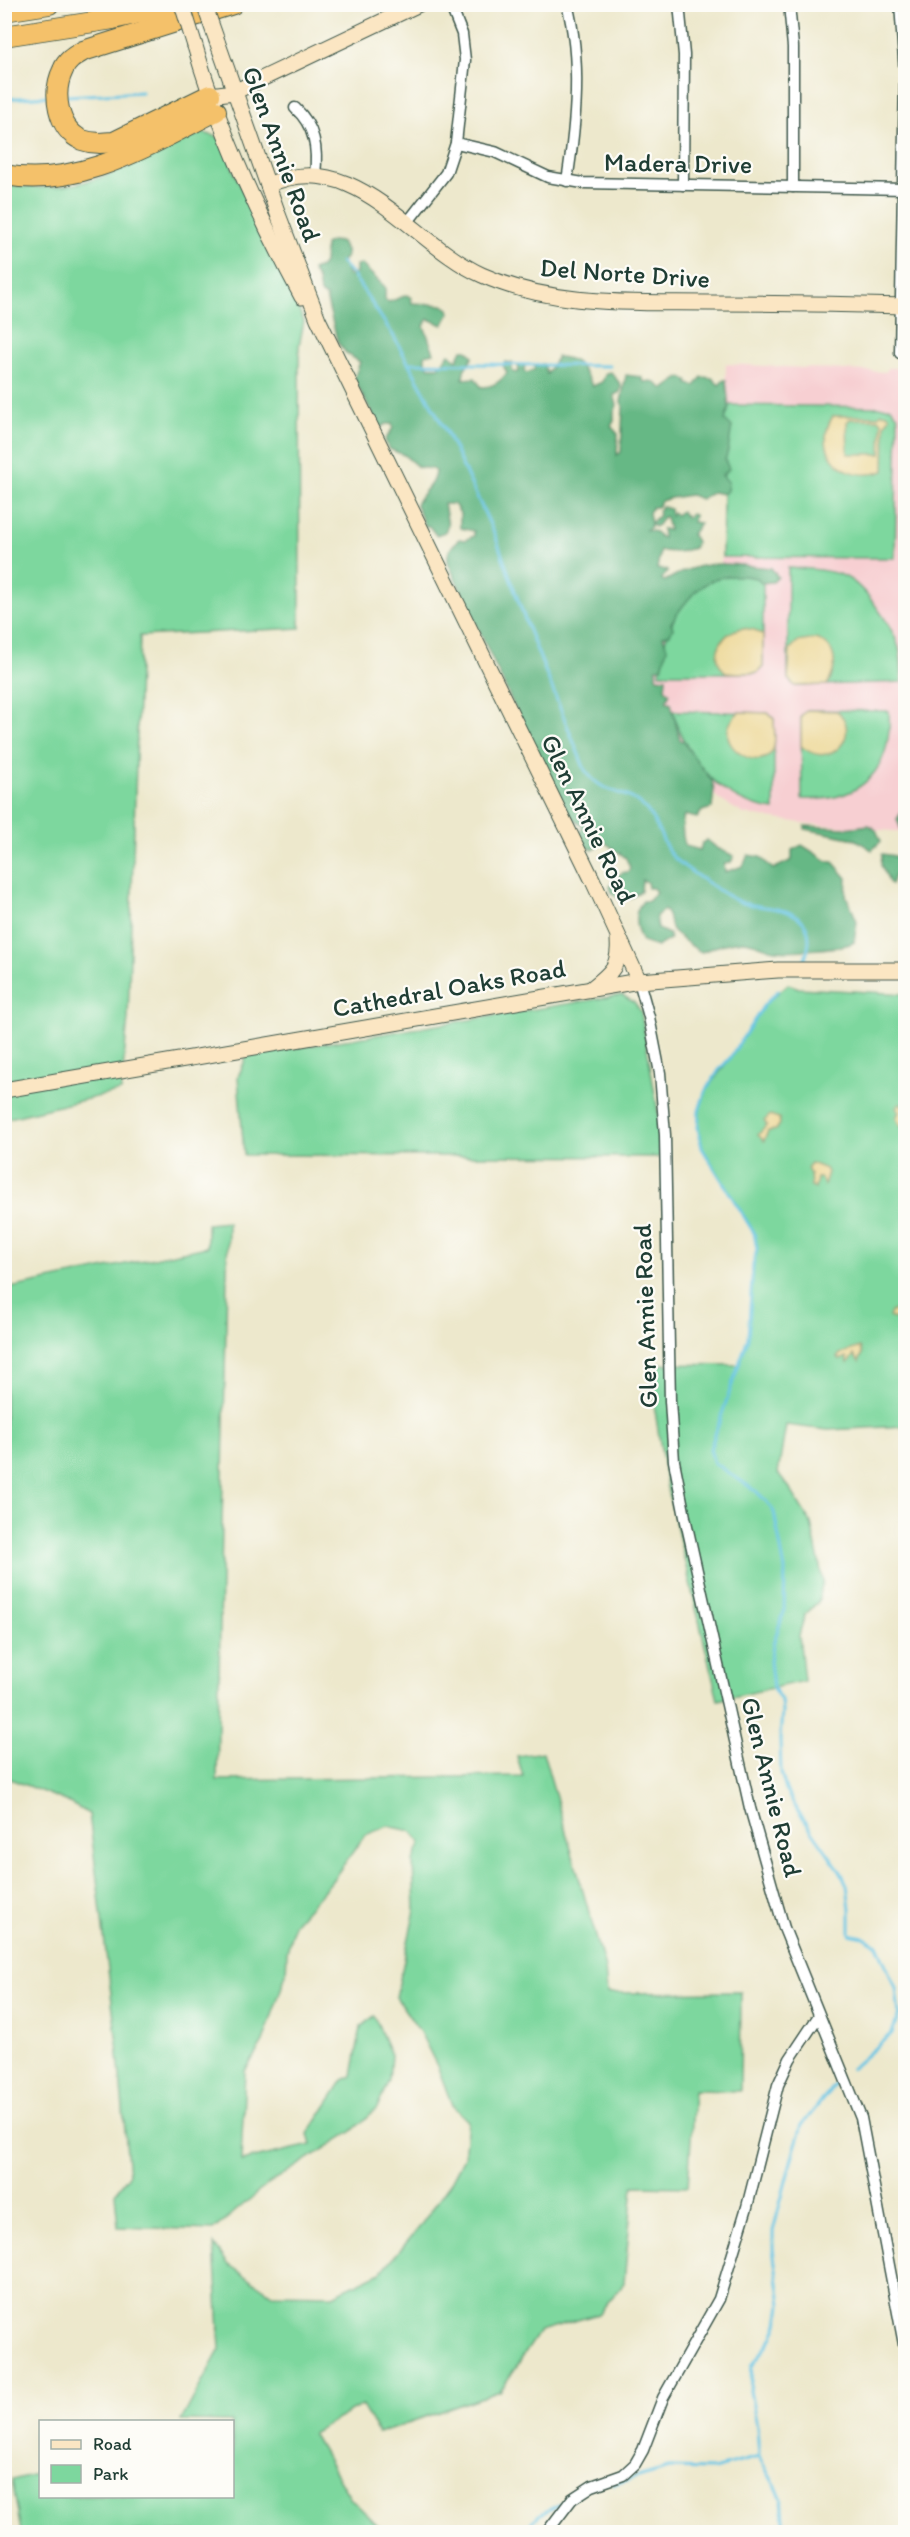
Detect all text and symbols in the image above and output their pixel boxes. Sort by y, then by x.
street label: Glen Annie Road [235,62,329,247]
street label: Madera Drive [604,146,752,180]
street label: Del Norte Drive [539,251,711,295]
street label: Glen Annie Road [534,729,644,910]
street label: Cathedral Oaks Road [330,952,568,1024]
street label: Glen Annie Road [626,1223,664,1409]
street label: Glen Annie Road [734,1694,810,1881]
legend [39,2420,234,2498]
text: Road [93,2433,132,2455]
text: Park [93,2463,128,2485]

